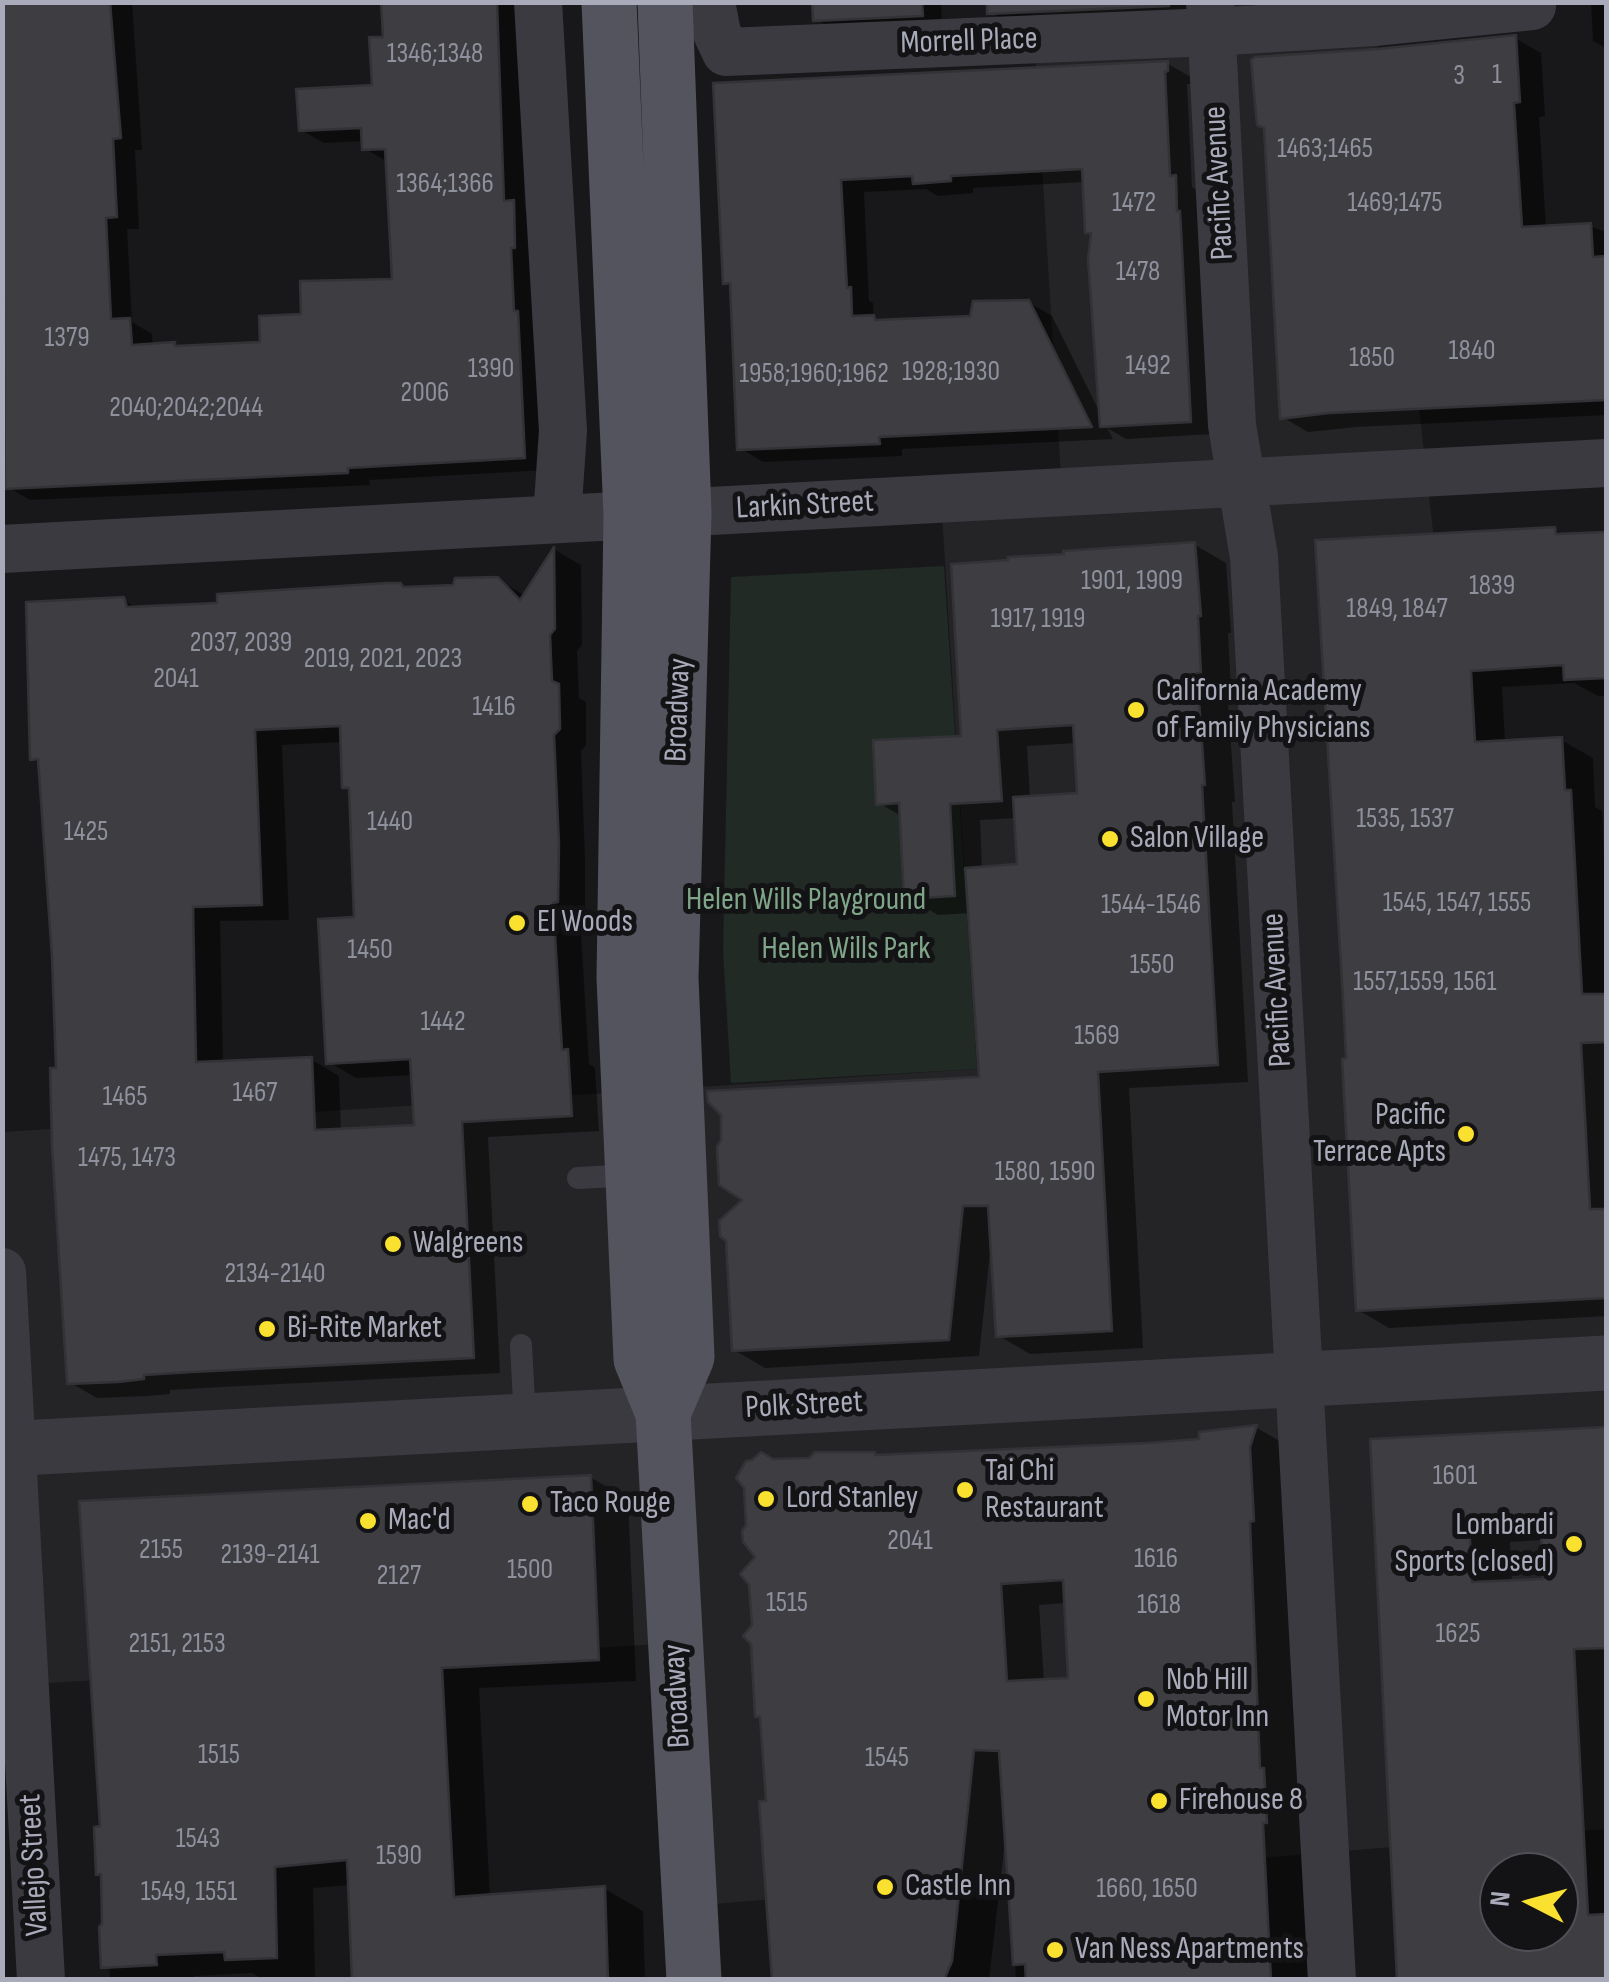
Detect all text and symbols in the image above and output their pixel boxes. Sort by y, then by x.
street label: Morrell Place [900,20,1038,64]
house number: 1346;1348 [387,38,483,72]
house number: 1 [1492,59,1502,93]
house number: 3 [1453,60,1465,94]
street label: Pacific Avenue [1197,105,1243,261]
house number: 1463;1465 [1277,133,1373,167]
house number: 1364;1366 [396,168,494,202]
house number: 1472 [1112,187,1156,221]
house number: 1469;1475 [1347,187,1443,221]
house number: 1478 [1116,256,1160,290]
house number: 1379 [44,322,90,356]
house number: 1840 [1449,335,1495,369]
house number: 1850 [1349,342,1395,376]
house number: 1492 [1125,350,1171,384]
house number: 1390 [468,353,514,387]
house number: 1928;1930 [902,356,1000,390]
house number: 1958;1960;1962 [739,358,889,392]
house number: 2006 [401,377,449,411]
house number: 2040;2042;2044 [109,392,263,426]
street label: Larkin Street [735,483,875,529]
house number: 1901, 1909 [1081,565,1183,599]
house number: 1839 [1469,570,1515,604]
house number: 1849, 1847 [1346,593,1448,627]
house number: 1917, 1919 [991,603,1085,637]
house number: 2037, 2039 [190,627,292,661]
house number: 2019, 2021, 2023 [304,643,462,677]
street label: Broadway [658,657,700,763]
house number: 2041 [153,663,199,697]
place label: California Academy of Family Physicians [1156,673,1370,748]
house number: 1416 [472,691,516,725]
marker: California Academy of Family Physicians [1125,699,1147,721]
house number: 1535, 1537 [1356,803,1454,837]
house number: 1440 [367,806,413,840]
house number: 1425 [64,816,108,850]
place label: Salon Village [1130,820,1264,858]
marker: Salon Village [1099,828,1121,850]
park label: Helen Wills Playground [686,882,926,920]
house number: 1545, 1547, 1555 [1383,887,1531,921]
house number: 1544-1546 [1101,889,1201,923]
place label: El Woods [537,904,633,942]
marker: El Woods [506,912,528,934]
street label: Pacific Avenue [1255,912,1301,1068]
park label: Helen Wills Park [762,931,930,969]
house number: 1450 [347,934,393,968]
house number: 1550 [1130,949,1174,983]
house number: 1557,1559, 1561 [1353,966,1497,1000]
house number: 1442 [421,1006,465,1040]
house number: 1569 [1074,1020,1120,1054]
house number: 1467 [233,1077,277,1111]
house number: 1465 [103,1081,147,1115]
place label: Pacific Terrace Apts [1313,1097,1446,1172]
marker: Pacific Terrace Apts [1455,1123,1477,1145]
house number: 1475, 1473 [78,1142,176,1176]
house number: 1580, 1590 [995,1156,1095,1190]
place label: Walgreens [413,1225,524,1263]
marker: Walgreens [382,1233,404,1255]
house number: 2134-2140 [225,1258,325,1292]
place label: Bi-Rite Market [287,1310,442,1348]
marker: Bi-Rite Market [256,1318,278,1340]
street label: Polk Street [744,1384,864,1428]
place label: Tai Chi Restaurant [985,1453,1104,1528]
house number: 1601 [1433,1460,1477,1494]
marker: Tai Chi Restaurant [954,1479,976,1501]
place label: Lord Stanley [786,1480,918,1518]
place label: Taco Rouge [550,1485,671,1523]
marker: Lord Stanley [755,1488,777,1510]
marker: Taco Rouge [519,1493,541,1515]
place label: Mac'd [388,1502,450,1540]
place label: Lombardi Sports (closed) [1395,1507,1554,1582]
marker: Mac'd [357,1510,379,1532]
house number: 2041 [887,1525,933,1559]
marker: Lombardi Sports (closed) [1563,1533,1585,1555]
house number: 2155 [139,1534,183,1568]
house number: 2139-2141 [221,1539,319,1573]
house number: 1616 [1134,1543,1178,1577]
house number: 1500 [507,1554,553,1588]
house number: 2127 [377,1560,421,1594]
house number: 1515 [766,1587,808,1621]
house number: 1618 [1137,1589,1181,1623]
house number: 1625 [1435,1618,1481,1652]
house number: 2151, 2153 [128,1628,226,1662]
street label: Broadway [656,1643,700,1749]
place label: Nob Hill Motor Inn [1166,1662,1269,1737]
marker: Nob Hill Motor Inn [1135,1688,1157,1710]
house number: 1515 [198,1739,240,1773]
house number: 1545 [865,1742,909,1776]
place label: Firehouse 8 [1179,1782,1303,1820]
marker: Firehouse 8 [1148,1790,1170,1812]
street label: Vallejo Street [12,1793,58,1937]
house number: 1543 [176,1823,220,1857]
house number: 1590 [376,1840,422,1874]
north arrow [1479,1852,1579,1952]
place label: Castle Inn [905,1868,1011,1906]
house number: 1660, 1650 [1096,1873,1198,1907]
house number: 1549, 1551 [141,1876,237,1910]
marker: Castle Inn [874,1876,896,1898]
text: N [1483,1890,1518,1908]
place label: Van Ness Apartments [1075,1931,1304,1969]
marker: Van Ness Apartments [1044,1939,1066,1961]

